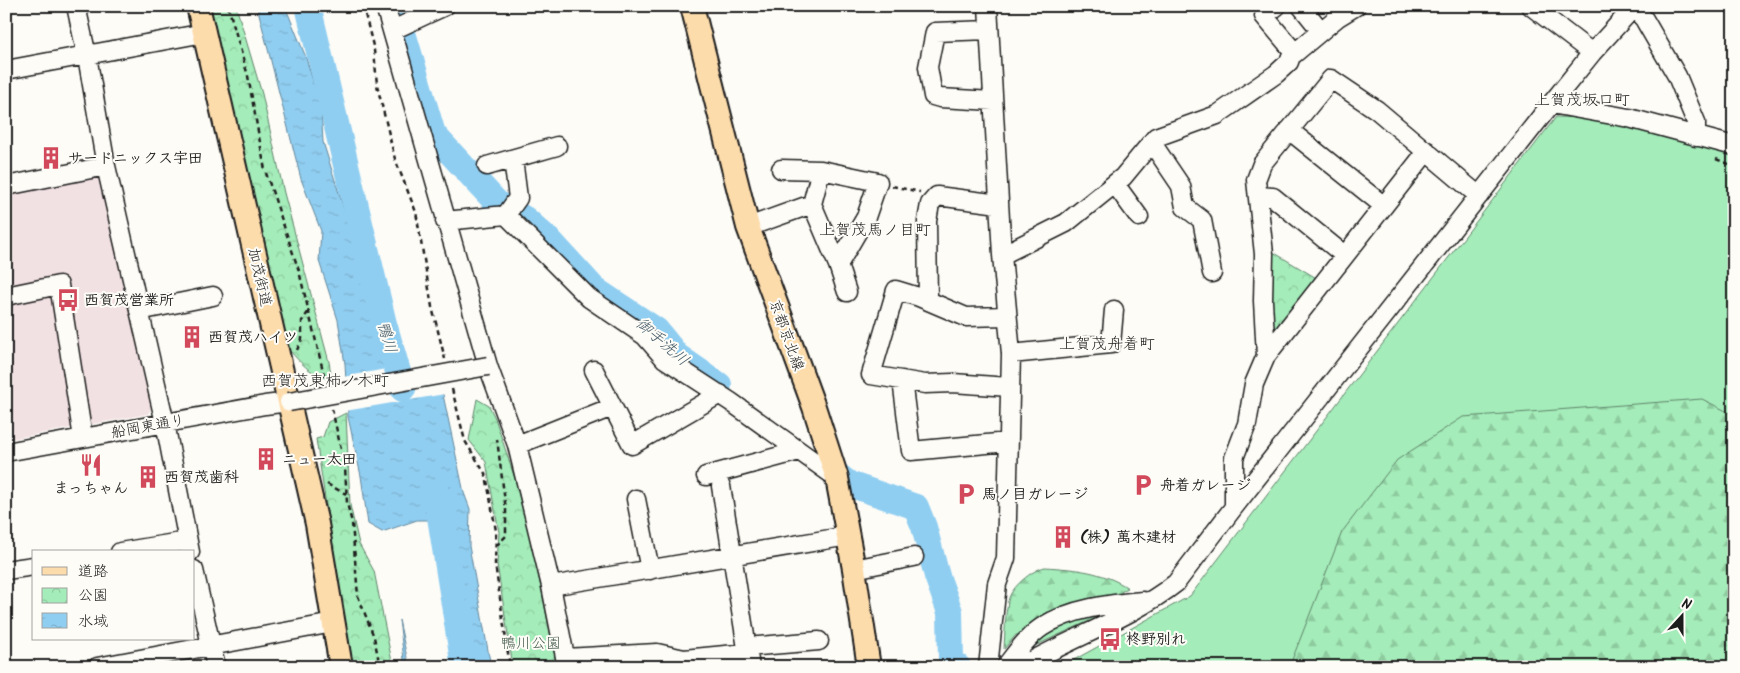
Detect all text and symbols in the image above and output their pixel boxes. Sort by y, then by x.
district label: 上賀茂坂口町 [1534,88,1630,113]
building icon: サードニックス宇田 [38,145,64,171]
place label: サードニックス宇田 [68,147,203,171]
district label: 上賀茂馬ノ目町 [819,218,931,243]
street label: 加茂街道 [241,245,277,309]
bus stop icon: 西賀茂営業所 [55,287,81,313]
place label: 西賀茂営業所 [84,289,174,313]
street label: 京都京北線 [762,296,810,375]
water label: 御手洗川 [630,312,694,373]
water label: 鴨川 [370,319,403,356]
building icon: 西賀茂ハイツ [179,324,205,350]
place label: 西賀茂ハイツ [208,326,298,350]
district label: 上賀茂舟着町 [1059,332,1155,357]
district label: 西賀茂東柿ノ木町 [261,369,389,394]
street label: 船岡東通り [109,409,187,445]
building icon: ニュー太田 [253,446,279,472]
place label: ニュー太田 [282,448,357,472]
restaurant icon: まっちゃん [78,452,104,478]
building icon: 西賀茂歯科 [135,464,161,490]
place label: 西賀茂歯科 [164,466,239,490]
parking icon: 舟着ガレージ [1130,472,1156,498]
place label: 舟着ガレージ [1160,474,1251,498]
place label: まっちゃん [54,477,128,501]
parking icon: 馬ノ目ガレージ [953,481,979,507]
place label: 馬ノ目ガレージ [982,483,1088,507]
building icon: (株) 萬木建材 [1050,524,1076,550]
place label: (株) 萬木建材 [1080,526,1176,550]
legend [32,550,195,640]
text: 道路 [78,560,108,584]
text: 公園 [78,584,108,608]
north arrow [1658,590,1708,640]
text: N [1678,593,1695,617]
text: 水域 [78,610,108,634]
bus stop icon: 柊野別れ [1097,626,1123,652]
place label: 柊野別れ [1126,628,1186,652]
park label: 鴨川公園 [501,632,561,656]

